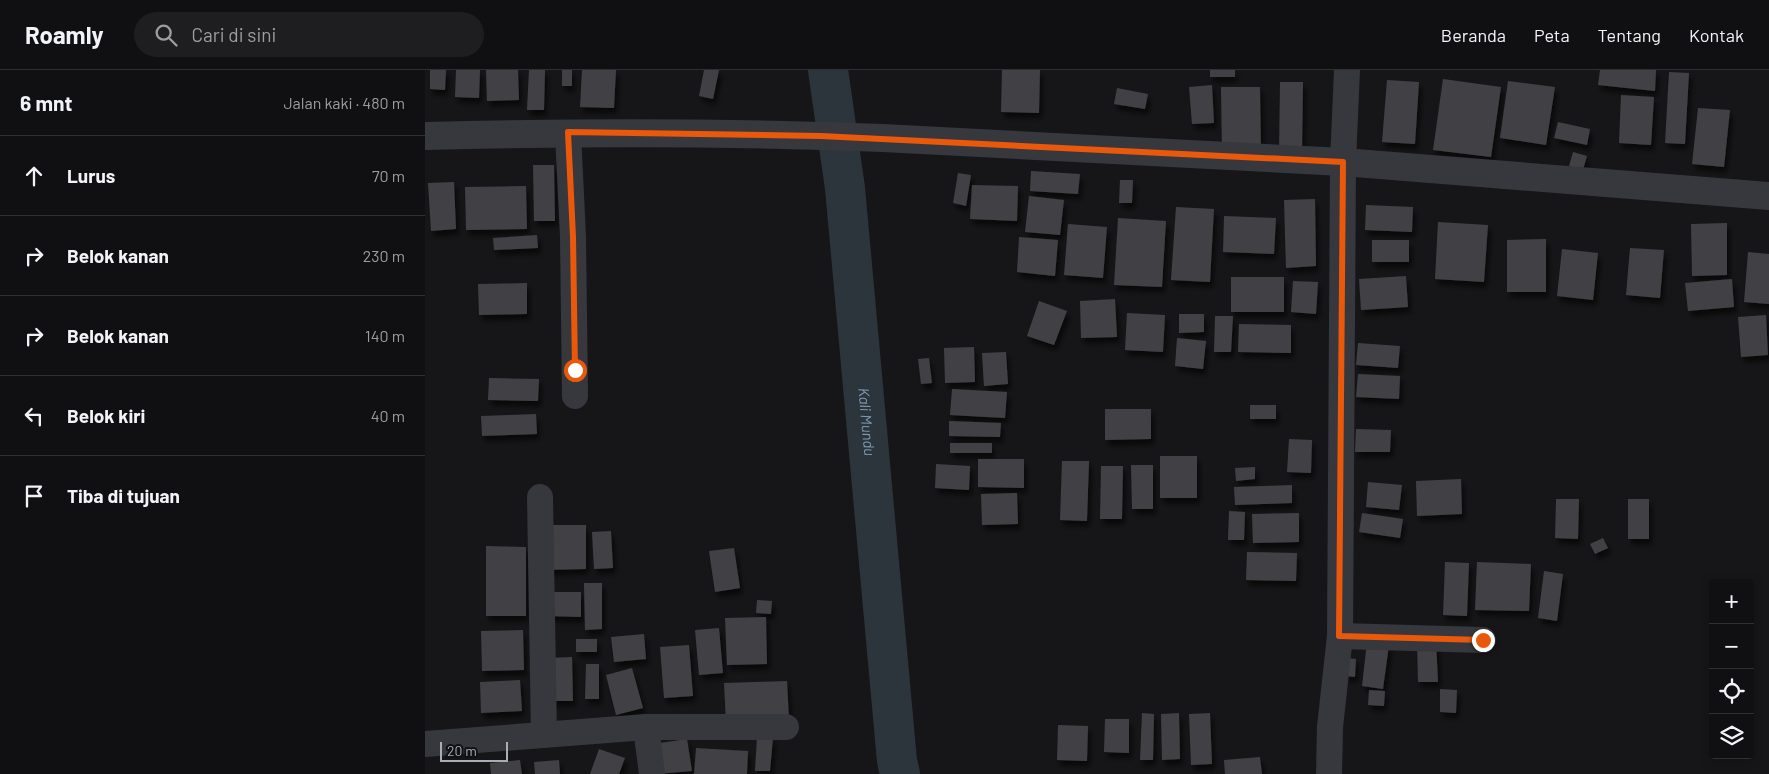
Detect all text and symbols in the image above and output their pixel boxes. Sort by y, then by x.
search box [134,12,484,57]
text: Roamly [25,20,104,49]
icon: search [152,21,180,49]
text: Cari di sini [192,23,276,46]
text: Beranda [1441,24,1506,46]
text: Peta [1534,24,1570,46]
text: Tentang [1598,24,1661,46]
text: Kontak [1689,24,1744,46]
text: 6 mnt [20,90,72,115]
text: Jalan kaki · 480 m [283,93,405,112]
icon: ahead [20,162,48,190]
text: Lurus [67,164,115,187]
text: 70 m [372,166,405,185]
icon: right [20,242,48,270]
text: Belok kanan [67,244,169,267]
text: 230 m [363,246,405,265]
icon: right [20,322,48,350]
text: Belok kanan [67,324,169,347]
text: 140 m [365,326,405,345]
route start [564,359,587,382]
water label: Kali Mundu [855,387,879,457]
icon: left [20,402,48,430]
text: Belok kiri [67,404,145,427]
text: 40 m [371,406,405,425]
icon: arrive [20,482,48,510]
text: Tiba di tujuan [67,484,180,507]
map controls [1709,579,1754,759]
button: + [1709,579,1754,624]
button: − [1709,624,1754,669]
route end [1472,629,1495,652]
button: locate [1709,669,1754,714]
button: layers [1709,714,1754,759]
scale bar [440,739,507,762]
text: 20 m [447,742,477,759]

